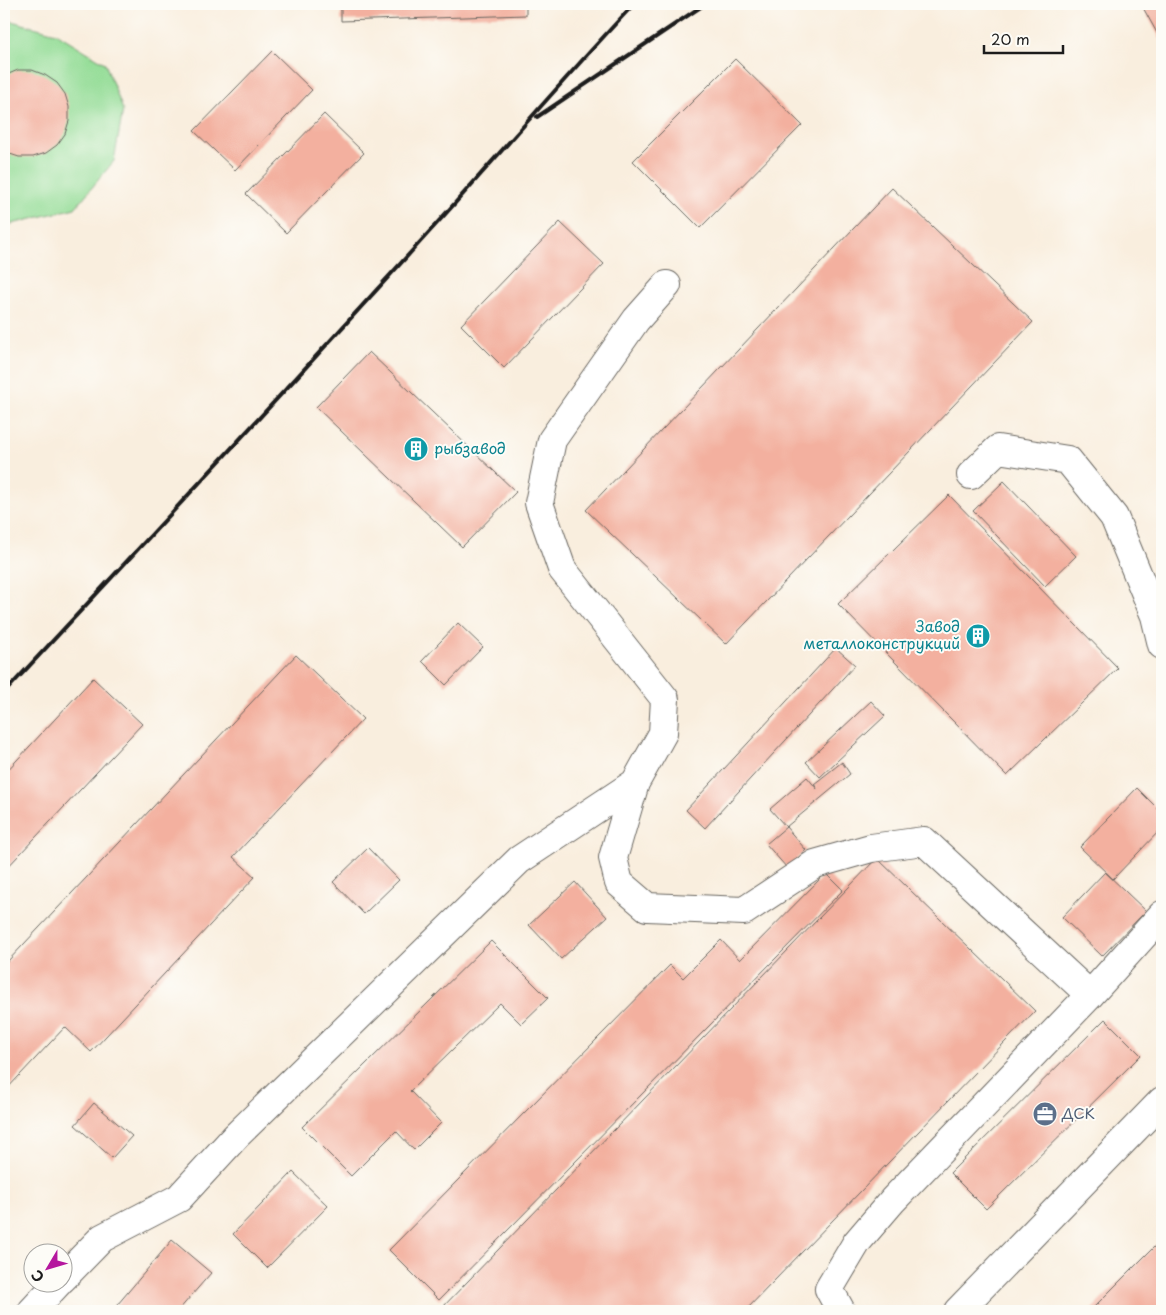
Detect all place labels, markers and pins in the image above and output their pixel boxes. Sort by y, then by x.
building icon: рыбзавод [403,436,429,462]
place label: рыбзавод [434,436,506,459]
place label: Завод металлоконструкций [803,614,960,654]
building icon: Завод металлоконструкций [965,623,991,649]
office icon: ДСК [1032,1101,1058,1127]
place label: ДСК [1061,1101,1095,1124]

